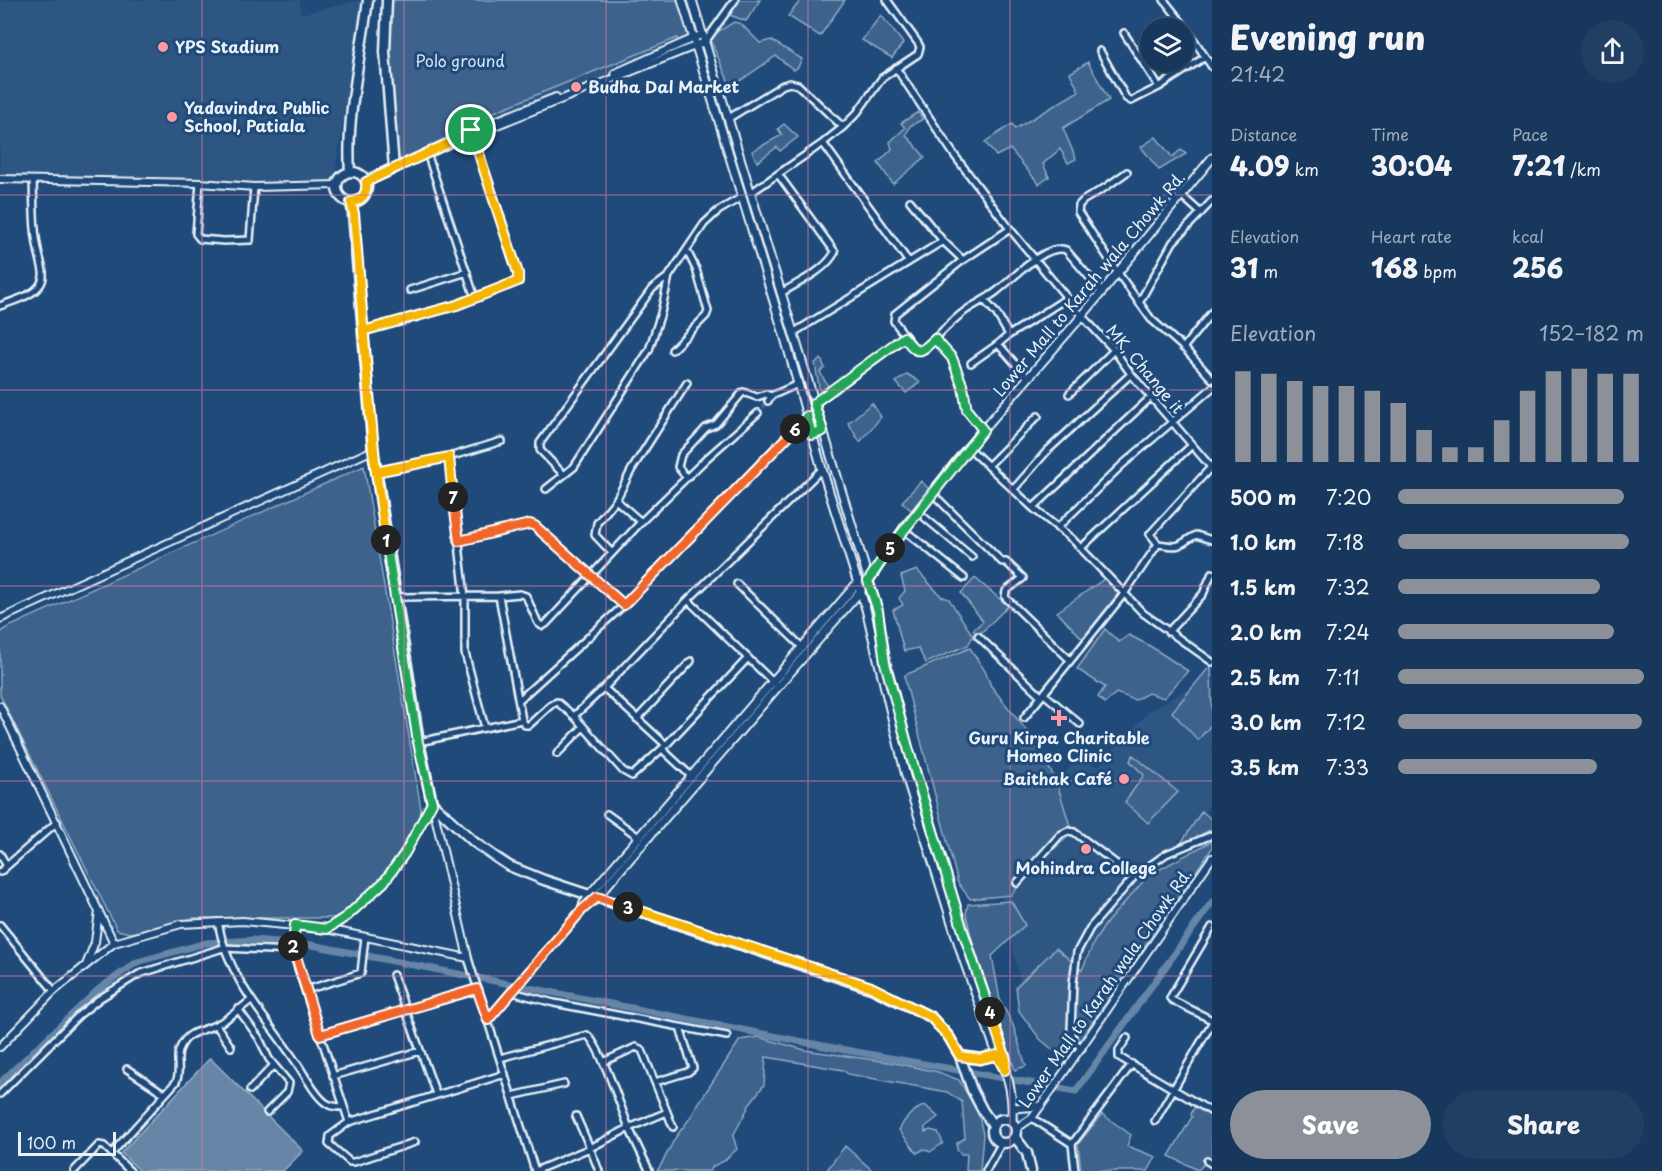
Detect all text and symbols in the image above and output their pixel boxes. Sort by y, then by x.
text: Evening run [1230,11,1425,61]
map controls [1140,18,1194,72]
button: layers [1140,18,1194,72]
button: share [1581,20,1644,83]
place label: YPS Stadium [175,34,279,58]
marker: YPS Stadium [156,40,170,54]
park label: Polo ground [415,48,505,72]
text: 21:42 [1230,59,1285,89]
place label: Budha Dal Market [588,74,740,98]
marker: Budha Dal Market [569,80,583,94]
place label: Yadavindra Public School, Patiala [184,95,330,137]
pin [445,104,496,155]
marker: Yadavindra Public School, Patiala [165,110,179,124]
icon: arrive [454,113,487,146]
text: Distance [1230,122,1297,146]
text: Time [1371,122,1409,146]
text: Pace [1512,122,1548,146]
text: 4.09 [1230,146,1290,185]
text: 30:04 [1371,146,1452,185]
text: 7:21 [1512,146,1565,185]
text: km [1290,157,1319,181]
text: /km [1565,157,1601,181]
street label: Lower Mall to Karah wala Chowk Rd. [987,166,1190,401]
text: Elevation [1230,224,1299,248]
text: Heart rate [1371,224,1452,248]
text: kcal [1512,224,1544,248]
text: 31 [1230,248,1258,287]
text: 168 [1371,248,1418,287]
text: 256 [1512,248,1563,287]
text: m [1258,259,1278,283]
text: bpm [1418,259,1457,283]
street label: MK, Change it [1101,318,1191,419]
text: Elevation [1230,318,1316,348]
text: 152–182 m [1539,318,1644,348]
pin: 6 [780,414,810,444]
text: 6 [789,417,801,441]
pin: 7 [438,482,468,512]
text: 500 m [1230,482,1297,512]
text: 7:20 [1326,482,1371,512]
text: 7 [448,485,458,509]
pin: 1 [371,525,401,555]
text: 1.0 km [1230,527,1297,557]
text: 7:18 [1326,527,1364,557]
text: 1 [382,528,390,552]
pin: 5 [875,533,905,563]
text: 5 [885,536,895,560]
text: 1.5 km [1230,572,1296,602]
text: 7:32 [1326,572,1370,602]
text: 2.0 km [1230,617,1302,647]
text: 7:24 [1326,617,1370,647]
text: 2.5 km [1230,662,1300,692]
text: 7:11 [1326,662,1360,692]
text: 3.0 km [1230,707,1302,737]
text: 7:12 [1326,707,1366,737]
marker: Guru Kirpa Charitable Homeo Clinic [1050,709,1068,727]
place label: Guru Kirpa Charitable Homeo Clinic [969,725,1150,767]
text: 3.5 km [1230,752,1299,782]
text: 7:33 [1326,752,1369,782]
place label: Baithak Café [1003,766,1112,790]
marker: Baithak Café [1117,772,1131,786]
marker: Mohindra College [1079,842,1093,856]
place label: Mohindra College [1016,855,1157,879]
street label: Lower Mall to Karah wala Chowk Rd. [1012,863,1196,1112]
pin: 3 [613,892,643,922]
text: 3 [623,895,633,919]
pin: 2 [278,931,308,961]
text: 2 [287,934,299,958]
pin: 4 [975,997,1005,1027]
text: 4 [985,1000,995,1024]
button: Save [1230,1090,1431,1159]
button: Share [1443,1090,1644,1159]
scale bar [18,1129,116,1156]
text: 100 m [27,1130,76,1154]

